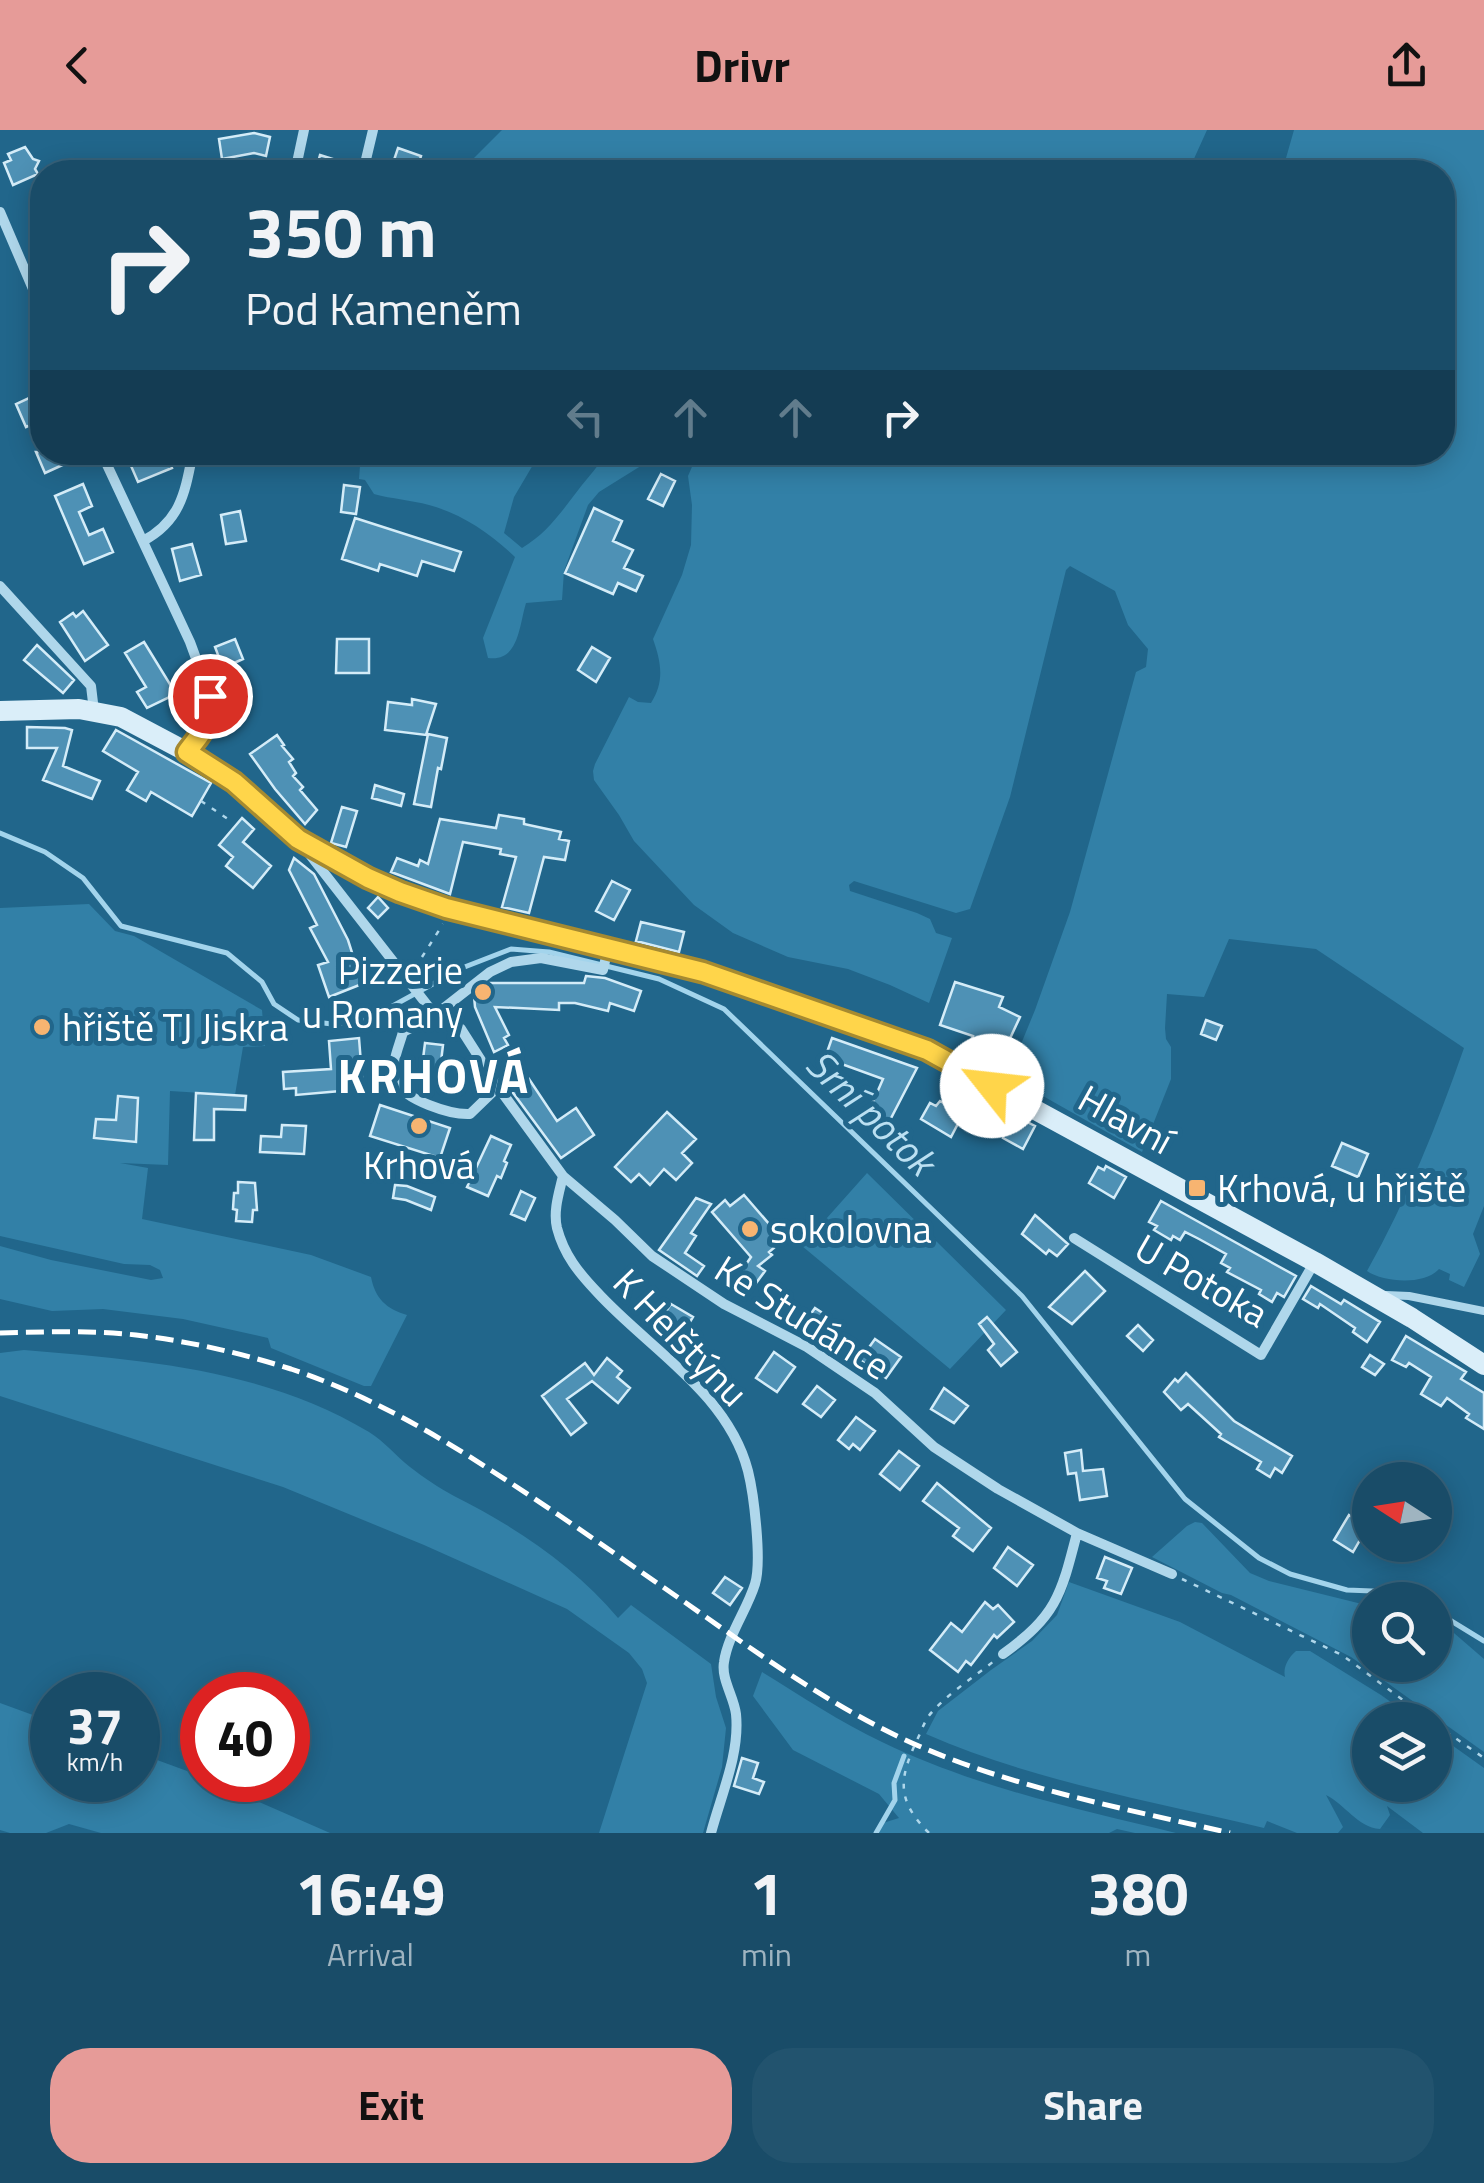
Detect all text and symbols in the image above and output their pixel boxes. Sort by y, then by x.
text: Drivr [694,31,790,99]
icon: back [50,38,105,93]
icon: share [1379,38,1434,93]
text: 350 m [245,178,437,284]
icon: right [80,200,210,330]
text: Pod Kameněm [245,274,522,342]
icon: left [558,390,613,445]
icon: ahead [663,390,718,445]
icon: ahead [768,390,823,445]
icon: right [873,390,928,445]
pin [168,654,253,739]
icon: arrive [183,669,238,724]
place label: Pizzerie u Romany [302,941,463,1043]
marker: Pizzerie u Romany [472,981,494,1003]
place label: hřiště TJ Jiskra [62,998,288,1056]
marker: hřiště TJ Jiskra [31,1016,53,1038]
position arrow [940,1034,1044,1138]
water label: Srní potok [792,1035,953,1192]
district label: KRHOVÁ [337,1039,531,1112]
street label: Hlavní [1068,1069,1186,1170]
marker: Krhová [408,1115,430,1137]
place label: Krhová [363,1136,475,1194]
place label: Krhová, u hřiště [1217,1159,1466,1217]
marker: Krhová, u hřiště [1186,1177,1208,1199]
place label: sokolovna [770,1200,932,1258]
marker: sokolovna [739,1218,761,1240]
street label: U Potoka [1124,1218,1280,1342]
street label: Ke Studánce [704,1240,902,1394]
street label: K Helštýnu [600,1255,762,1419]
north arrow [1352,1462,1452,1562]
map controls [1352,1462,1452,1802]
button: search [1352,1582,1452,1682]
speed limit sign: 40 [180,1672,310,1802]
text: 37 [67,1687,123,1763]
button: layers [1352,1702,1452,1802]
text: km/h [67,1743,123,1781]
text: 16:49 [296,1847,445,1938]
text: 1 [750,1847,783,1938]
text: 380 [1088,1847,1188,1938]
text: Arrival [327,1930,414,1978]
text: min [741,1930,792,1978]
text: m [1125,1930,1151,1978]
button: Exit [50,2048,732,2163]
button: Share [752,2048,1434,2163]

